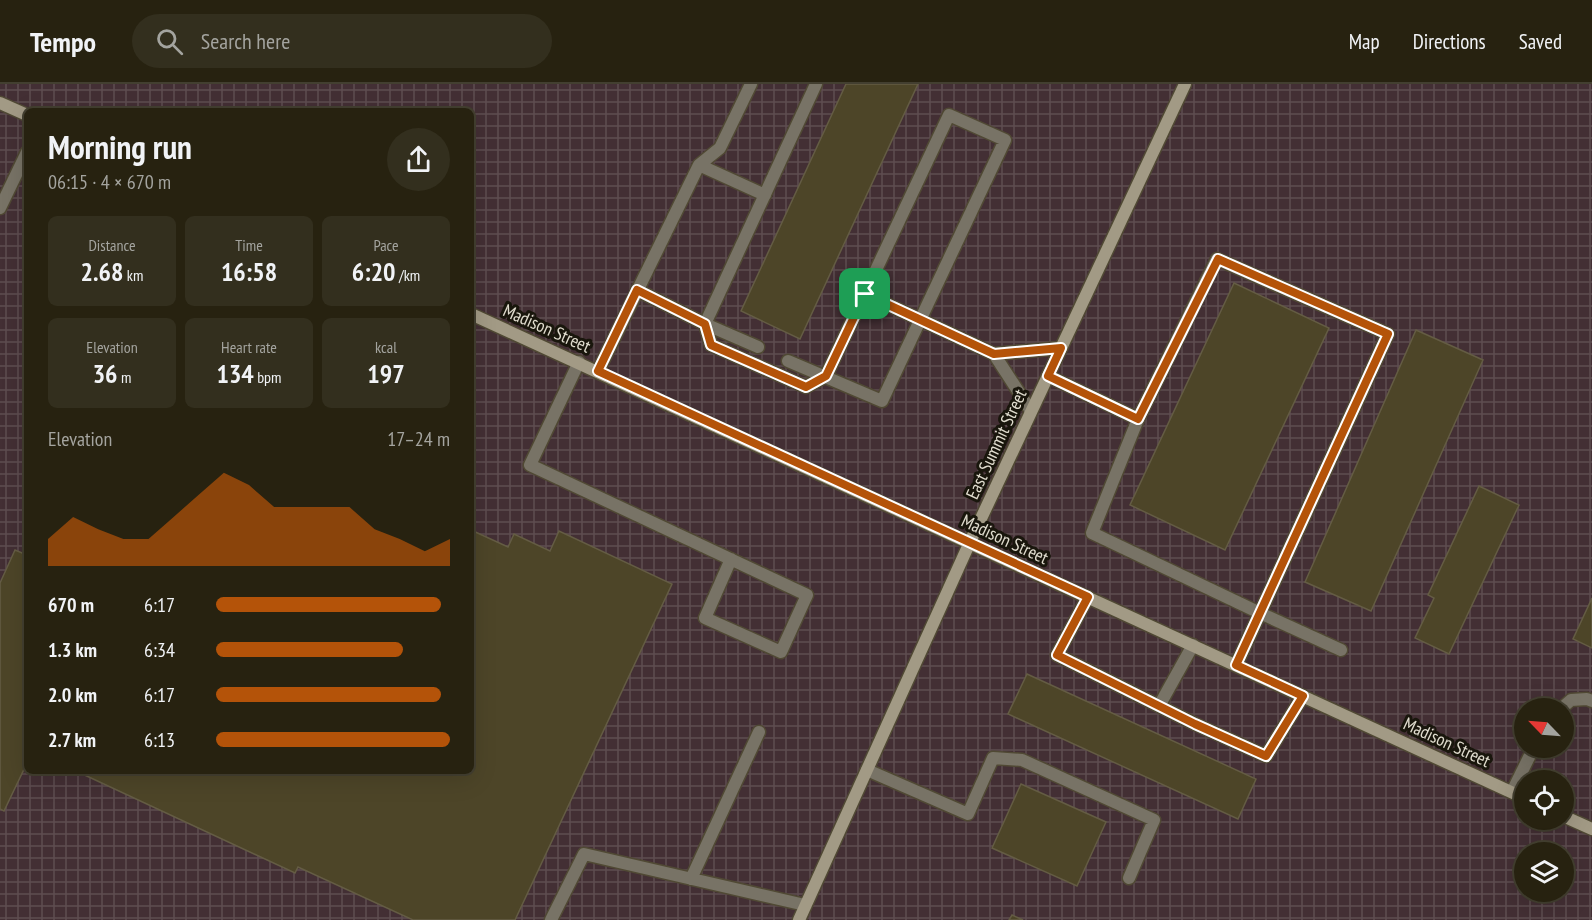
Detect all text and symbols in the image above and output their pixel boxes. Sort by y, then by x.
search box [132,14,552,68]
text: Tempo [30,23,96,60]
icon: search [153,25,186,58]
text: Search here [201,27,290,55]
text: Map [1349,28,1380,55]
text: Directions [1413,28,1486,55]
text: Saved [1519,28,1562,55]
text: Morning run [48,125,192,168]
button: share [387,128,450,191]
text: 06:15 · 4 × 670 m [48,169,171,195]
text: Distance [88,235,136,255]
text: Time [235,235,263,255]
text: Pace [373,235,399,255]
text: 2.68 [81,255,123,288]
text: 16:58 [221,255,277,288]
text: 6:20 [352,255,396,288]
text: km [123,265,143,285]
text: /km [396,265,420,285]
pin [839,268,890,319]
icon: arrive [848,277,881,310]
street label: Madison Street [500,299,594,357]
text: Elevation [86,337,138,357]
text: Heart rate [221,337,277,357]
text: kcal [375,337,397,357]
text: 36 [93,357,118,390]
text: 134 [216,357,254,390]
text: 197 [367,357,405,390]
text: m [118,367,131,387]
text: bpm [254,367,282,387]
street label: East Summit Street [961,385,1032,503]
text: Elevation [48,426,112,452]
text: 17–24 m [387,426,450,452]
street label: Madison Street [958,509,1052,569]
text: 670 m [48,592,94,618]
text: 6:17 [144,592,175,618]
text: 1.3 km [48,637,97,663]
text: 6:34 [144,637,175,663]
text: 2.0 km [48,682,97,708]
text: 6:17 [144,682,175,708]
north arrow [1514,698,1574,758]
map controls [1514,698,1574,902]
street label: Madison Street [1400,712,1494,772]
text: 2.7 km [48,727,96,753]
text: 6:13 [144,727,175,753]
button: locate [1514,770,1574,830]
button: layers [1514,842,1574,902]

